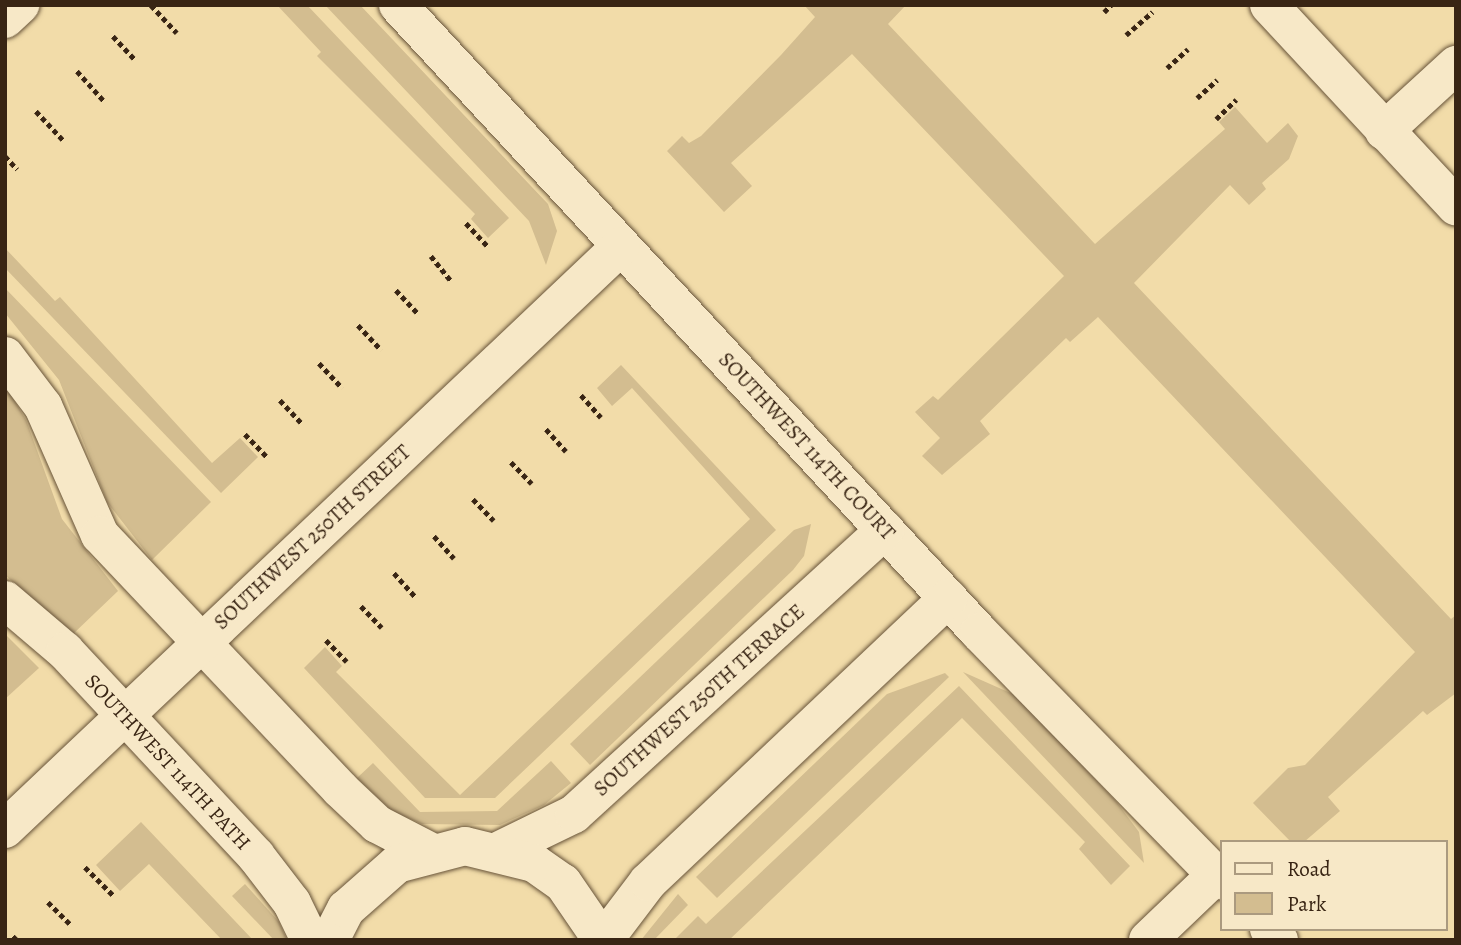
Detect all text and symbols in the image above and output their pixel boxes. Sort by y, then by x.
street label: SOUTHWEST 114TH COURT [713,347,901,545]
street label: SOUTHWEST 250TH STREET [209,439,415,635]
street label: SOUTHWEST 250TH TERRACE [588,599,810,801]
street label: SOUTHWEST 114TH PATH [80,669,256,855]
legend [1220,840,1447,931]
text: Road [1287,855,1331,883]
text: Park [1287,890,1326,918]

